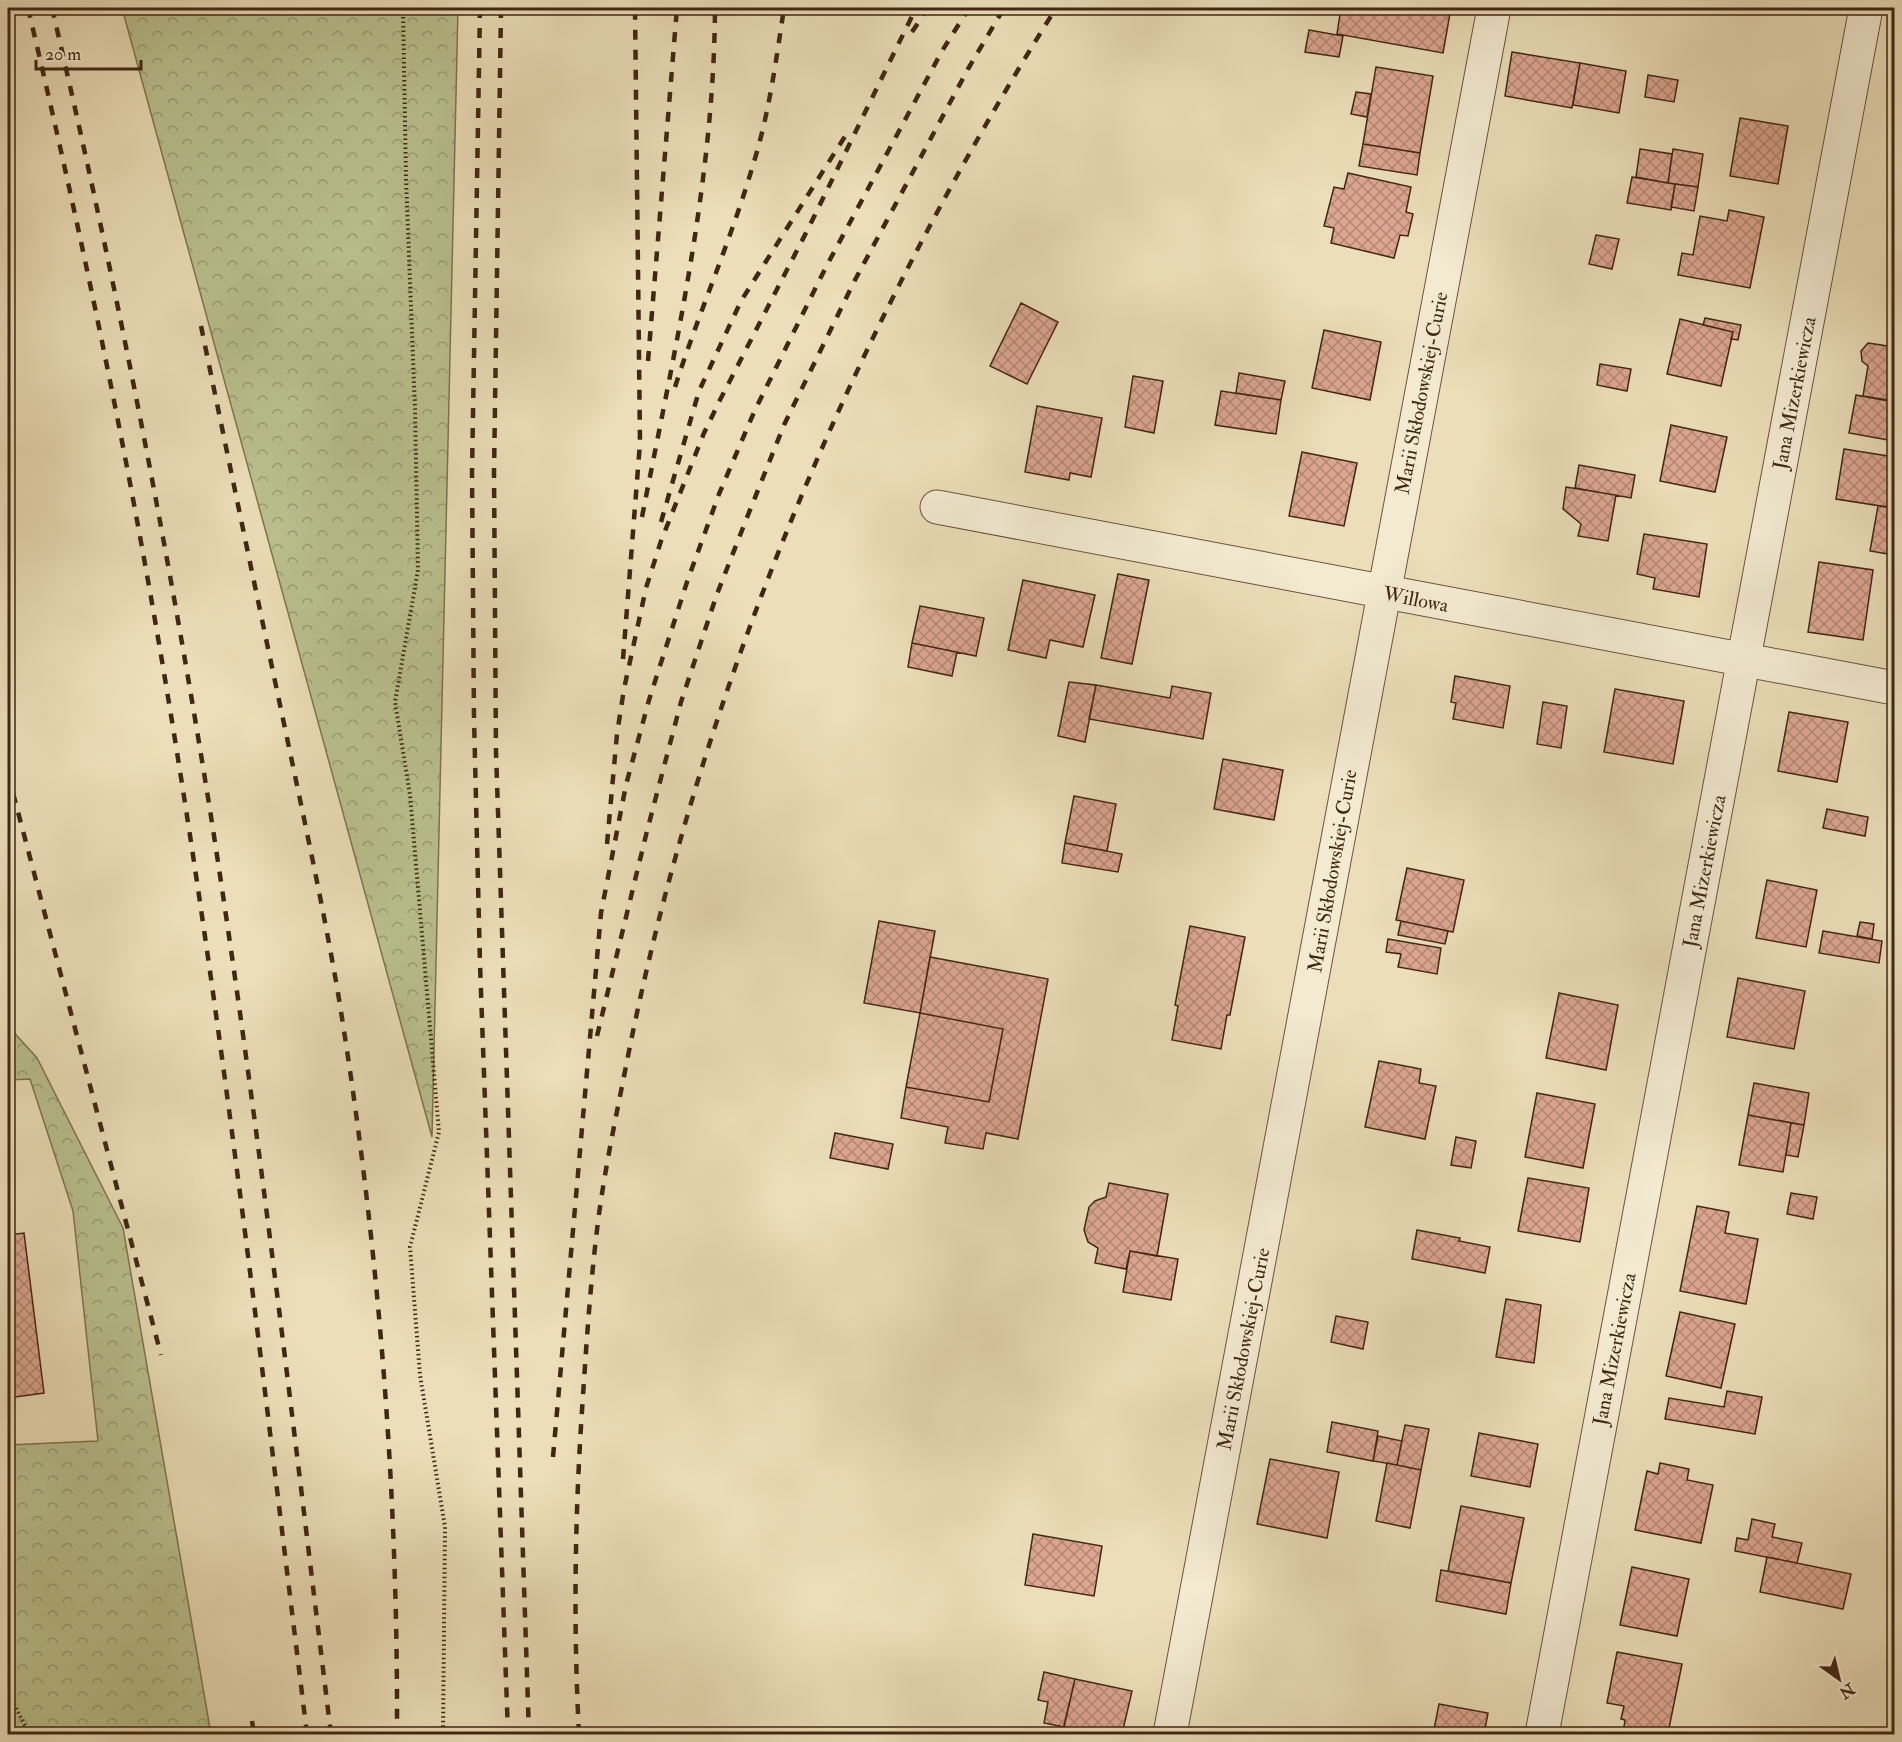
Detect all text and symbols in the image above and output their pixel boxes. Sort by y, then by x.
scale bar [36,33,141,71]
text: 20 m [45,43,81,66]
street label: Marii Skłodowskiej-Curie [1390,290,1453,496]
street label: Jana Mizerkiewicza [1767,314,1822,473]
street label: Willowa [1380,581,1451,618]
street label: Marii Skłodowskiej-Curie [1302,768,1363,975]
street label: Jana Mizerkiewicza [1677,792,1732,951]
street label: Marii Skłodowskiej-Curie [1212,1246,1275,1452]
street label: Jana Mizerkiewicza [1587,1270,1642,1429]
north arrow [1809,1649,1869,1709]
text: N [1835,1678,1859,1703]

